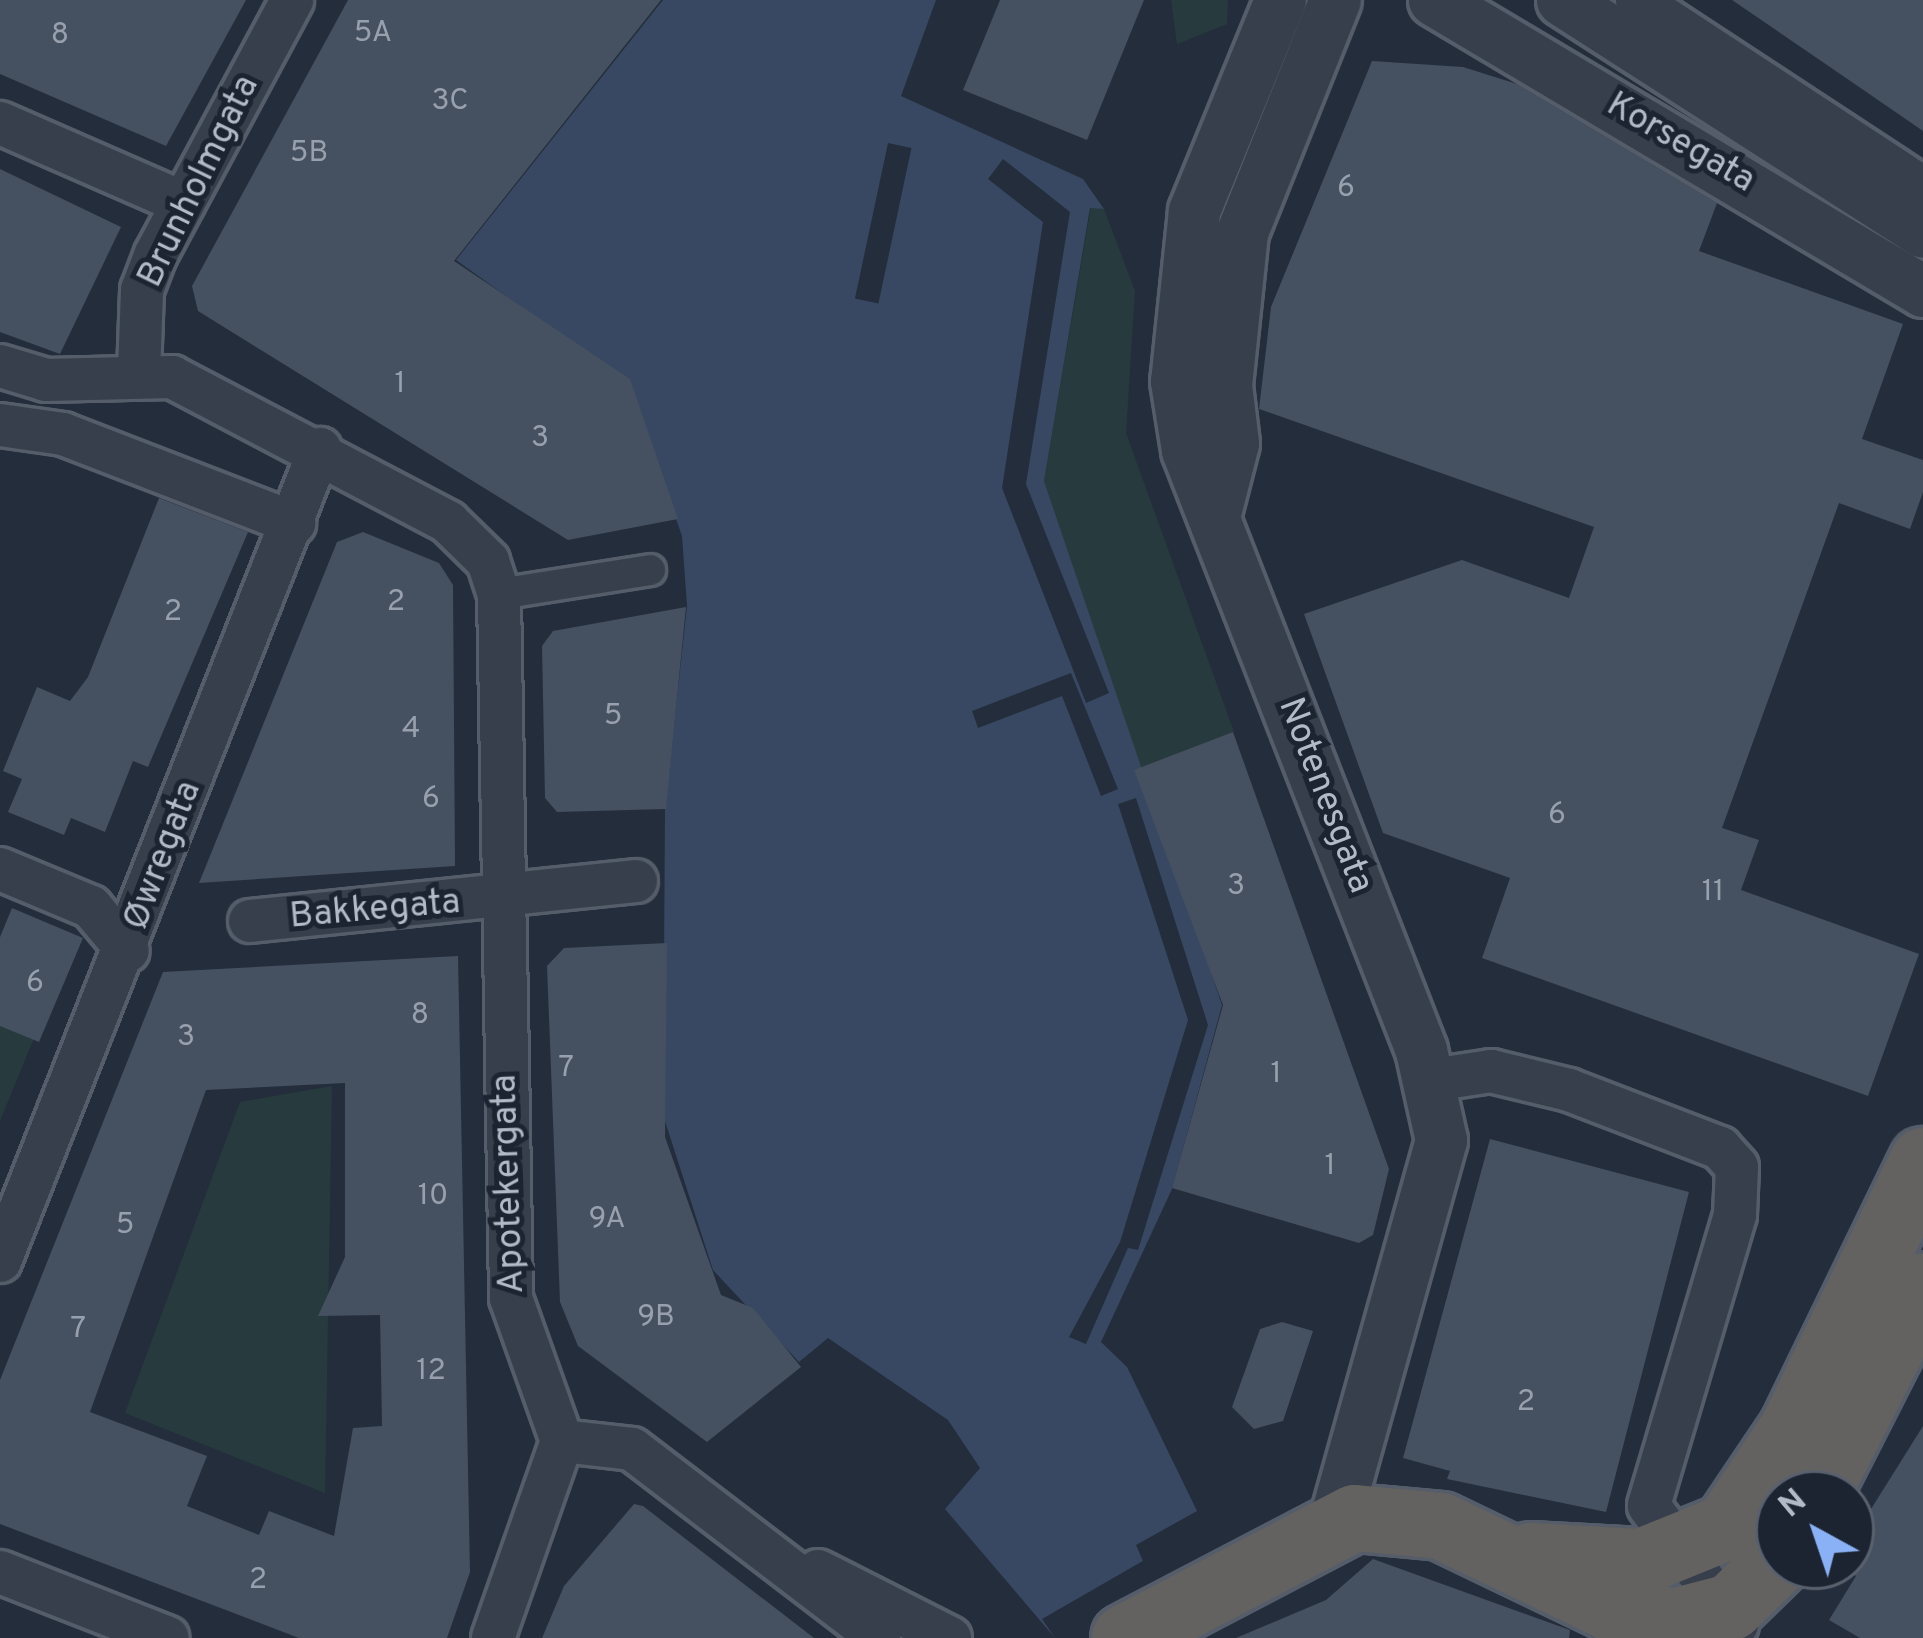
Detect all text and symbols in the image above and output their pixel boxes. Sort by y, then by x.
house number: 5A [354,16,392,52]
house number: 8 [51,18,69,54]
street label: Brunholmgata [130,69,270,295]
house number: 3C [431,84,469,120]
street label: Korsegata [1598,84,1762,204]
house number: 5B [290,136,328,172]
house number: 6 [1337,171,1355,207]
house number: 1 [394,367,406,403]
house number: 3 [531,421,549,457]
house number: 2 [387,585,405,621]
house number: 2 [164,595,182,631]
street label: Notenesgata [1267,692,1381,900]
house number: 5 [604,699,622,735]
house number: 4 [402,712,420,748]
street label: Øwregata [116,775,212,937]
house number: 6 [422,782,440,818]
house number: 6 [1548,798,1566,834]
house number: 3 [1227,869,1245,905]
house number: 11 [1702,875,1724,911]
street label: Bakkegata [288,882,462,940]
house number: 6 [26,966,44,1002]
house number: 8 [411,998,429,1034]
house number: 3 [177,1020,195,1056]
house number: 7 [558,1051,574,1087]
house number: 1 [1270,1057,1282,1093]
street label: Apotekergata [485,1073,535,1295]
house number: 1 [1324,1149,1336,1185]
house number: 10 [418,1179,448,1215]
house number: 9A [588,1202,626,1238]
house number: 5 [116,1208,134,1244]
house number: 9B [637,1300,675,1336]
house number: 7 [70,1312,86,1348]
house number: 12 [416,1354,446,1390]
house number: 2 [1517,1385,1535,1421]
north arrow [1755,1470,1875,1590]
text: N [1771,1481,1816,1528]
house number: 2 [249,1563,267,1599]

